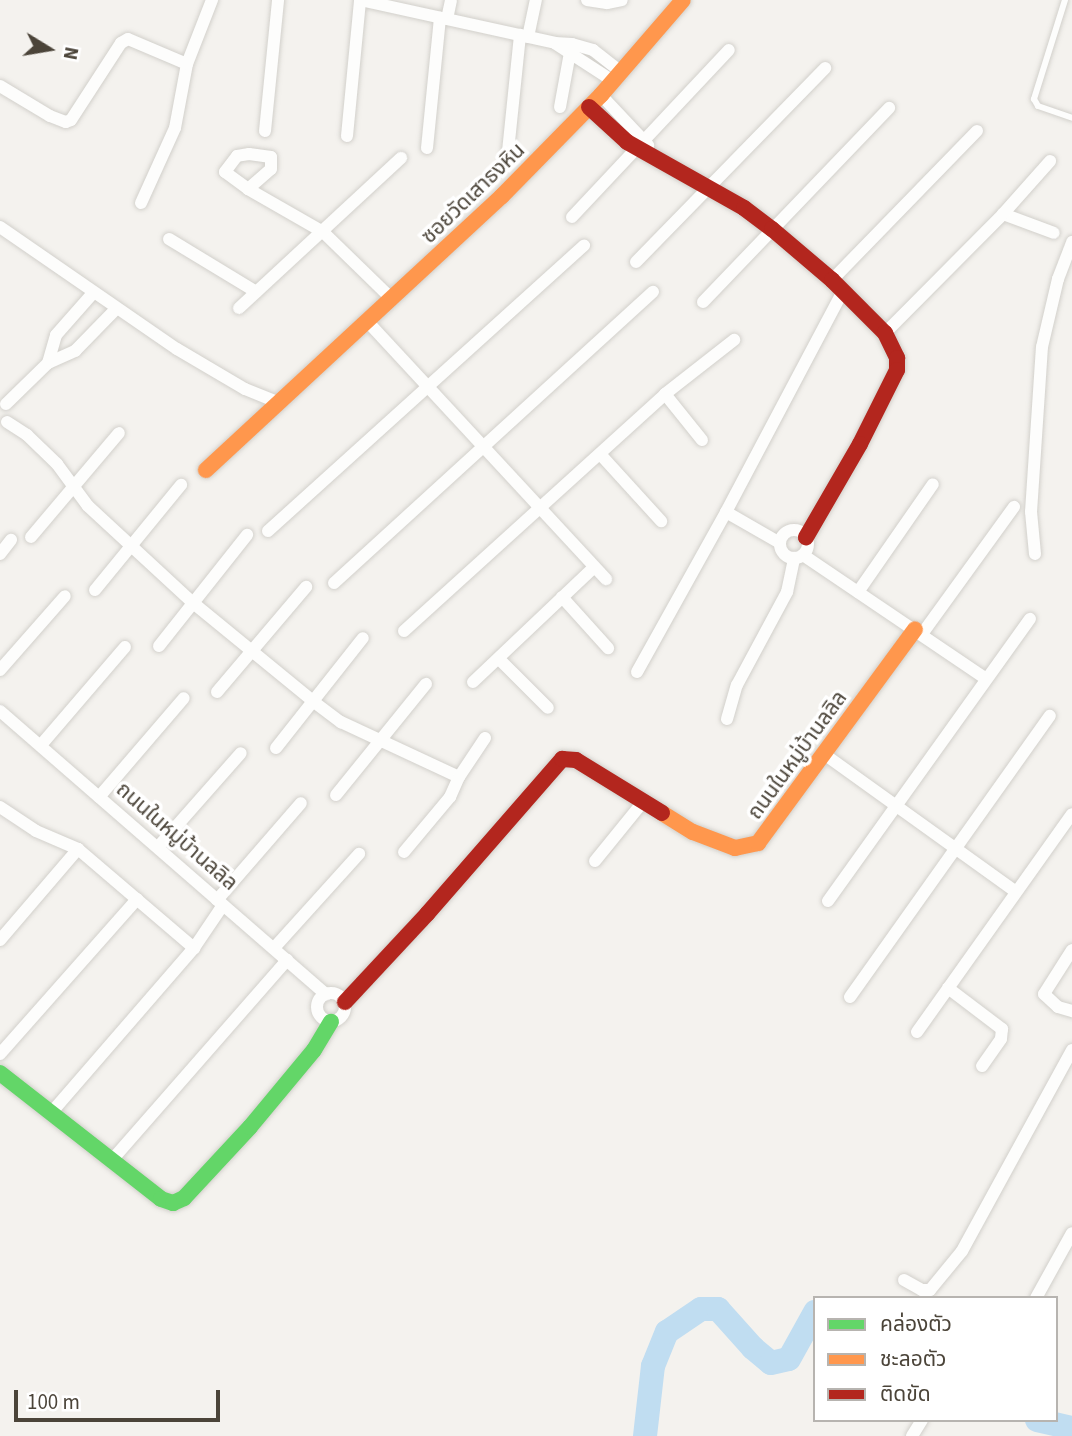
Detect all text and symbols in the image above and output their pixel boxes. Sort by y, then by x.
north arrow [14,14,84,84]
text: N [56,44,85,62]
street label: ซอยวัดเสาธงหิน [416,137,530,249]
street label: ถนนในหมู่บ้านลลิล [742,686,852,824]
street label: ถนนในหมู่บ้านลลิล [111,776,243,896]
legend [813,1296,1058,1422]
text: คล่องตัว [880,1309,952,1339]
text: ชะลอตัว [880,1344,946,1374]
scale bar [18,1376,224,1420]
text: ติดขัด [880,1379,931,1409]
text: 100 m [27,1387,80,1417]

